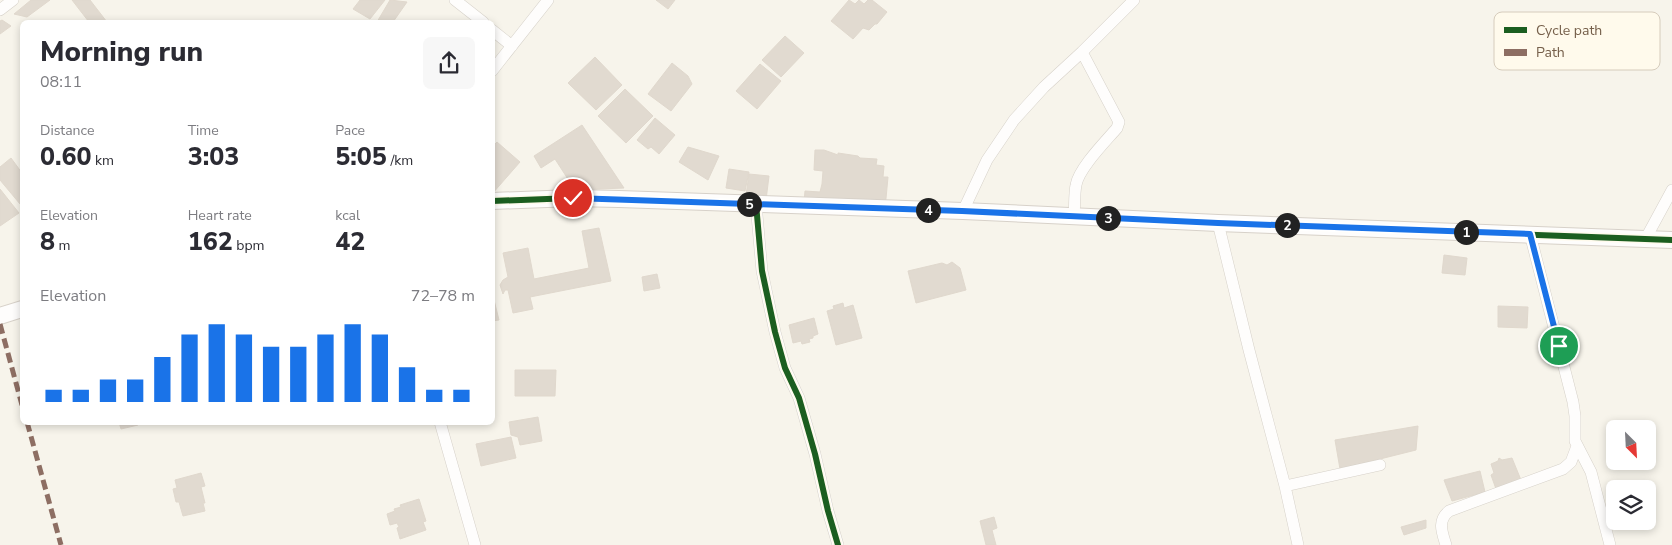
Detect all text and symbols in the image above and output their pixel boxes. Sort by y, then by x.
legend [1494,12,1660,70]
text: Cycle path [1536,21,1602,40]
text: Morning run [40,33,203,71]
button: share [423,37,475,89]
text: Path [1536,43,1565,62]
text: 08:11 [40,71,82,93]
text: Distance [40,121,94,140]
text: Time [188,121,219,140]
text: Pace [335,121,365,140]
text: 0.60 [40,140,92,174]
text: 3:03 [188,140,239,174]
text: 5:05 [335,140,387,174]
text: km [92,151,114,170]
text: /km [387,151,413,170]
pin [552,177,594,219]
icon: check [559,184,587,212]
pin: 5 [736,192,762,216]
text: 5 [745,195,754,214]
pin: 4 [916,198,940,222]
text: 4 [924,201,933,220]
text: Elevation [40,206,98,225]
text: Heart rate [188,206,252,225]
text: kcal [335,206,360,225]
pin: 3 [1096,206,1120,230]
text: 3 [1104,209,1113,228]
pin: 2 [1274,212,1300,238]
text: 2 [1283,216,1292,235]
pin: 1 [1454,220,1478,244]
text: 1 [1462,223,1471,242]
text: 8 [40,225,55,259]
text: 162 [188,225,233,259]
text: 42 [335,225,365,259]
text: m [55,236,71,255]
text: bpm [233,236,265,255]
text: Elevation [40,285,106,307]
text: 72–78 m [411,285,475,307]
pin [1538,325,1580,367]
icon: arrive [1545,332,1573,360]
north arrow [1606,420,1656,470]
map controls [1606,420,1656,530]
button: layers [1606,480,1656,530]

